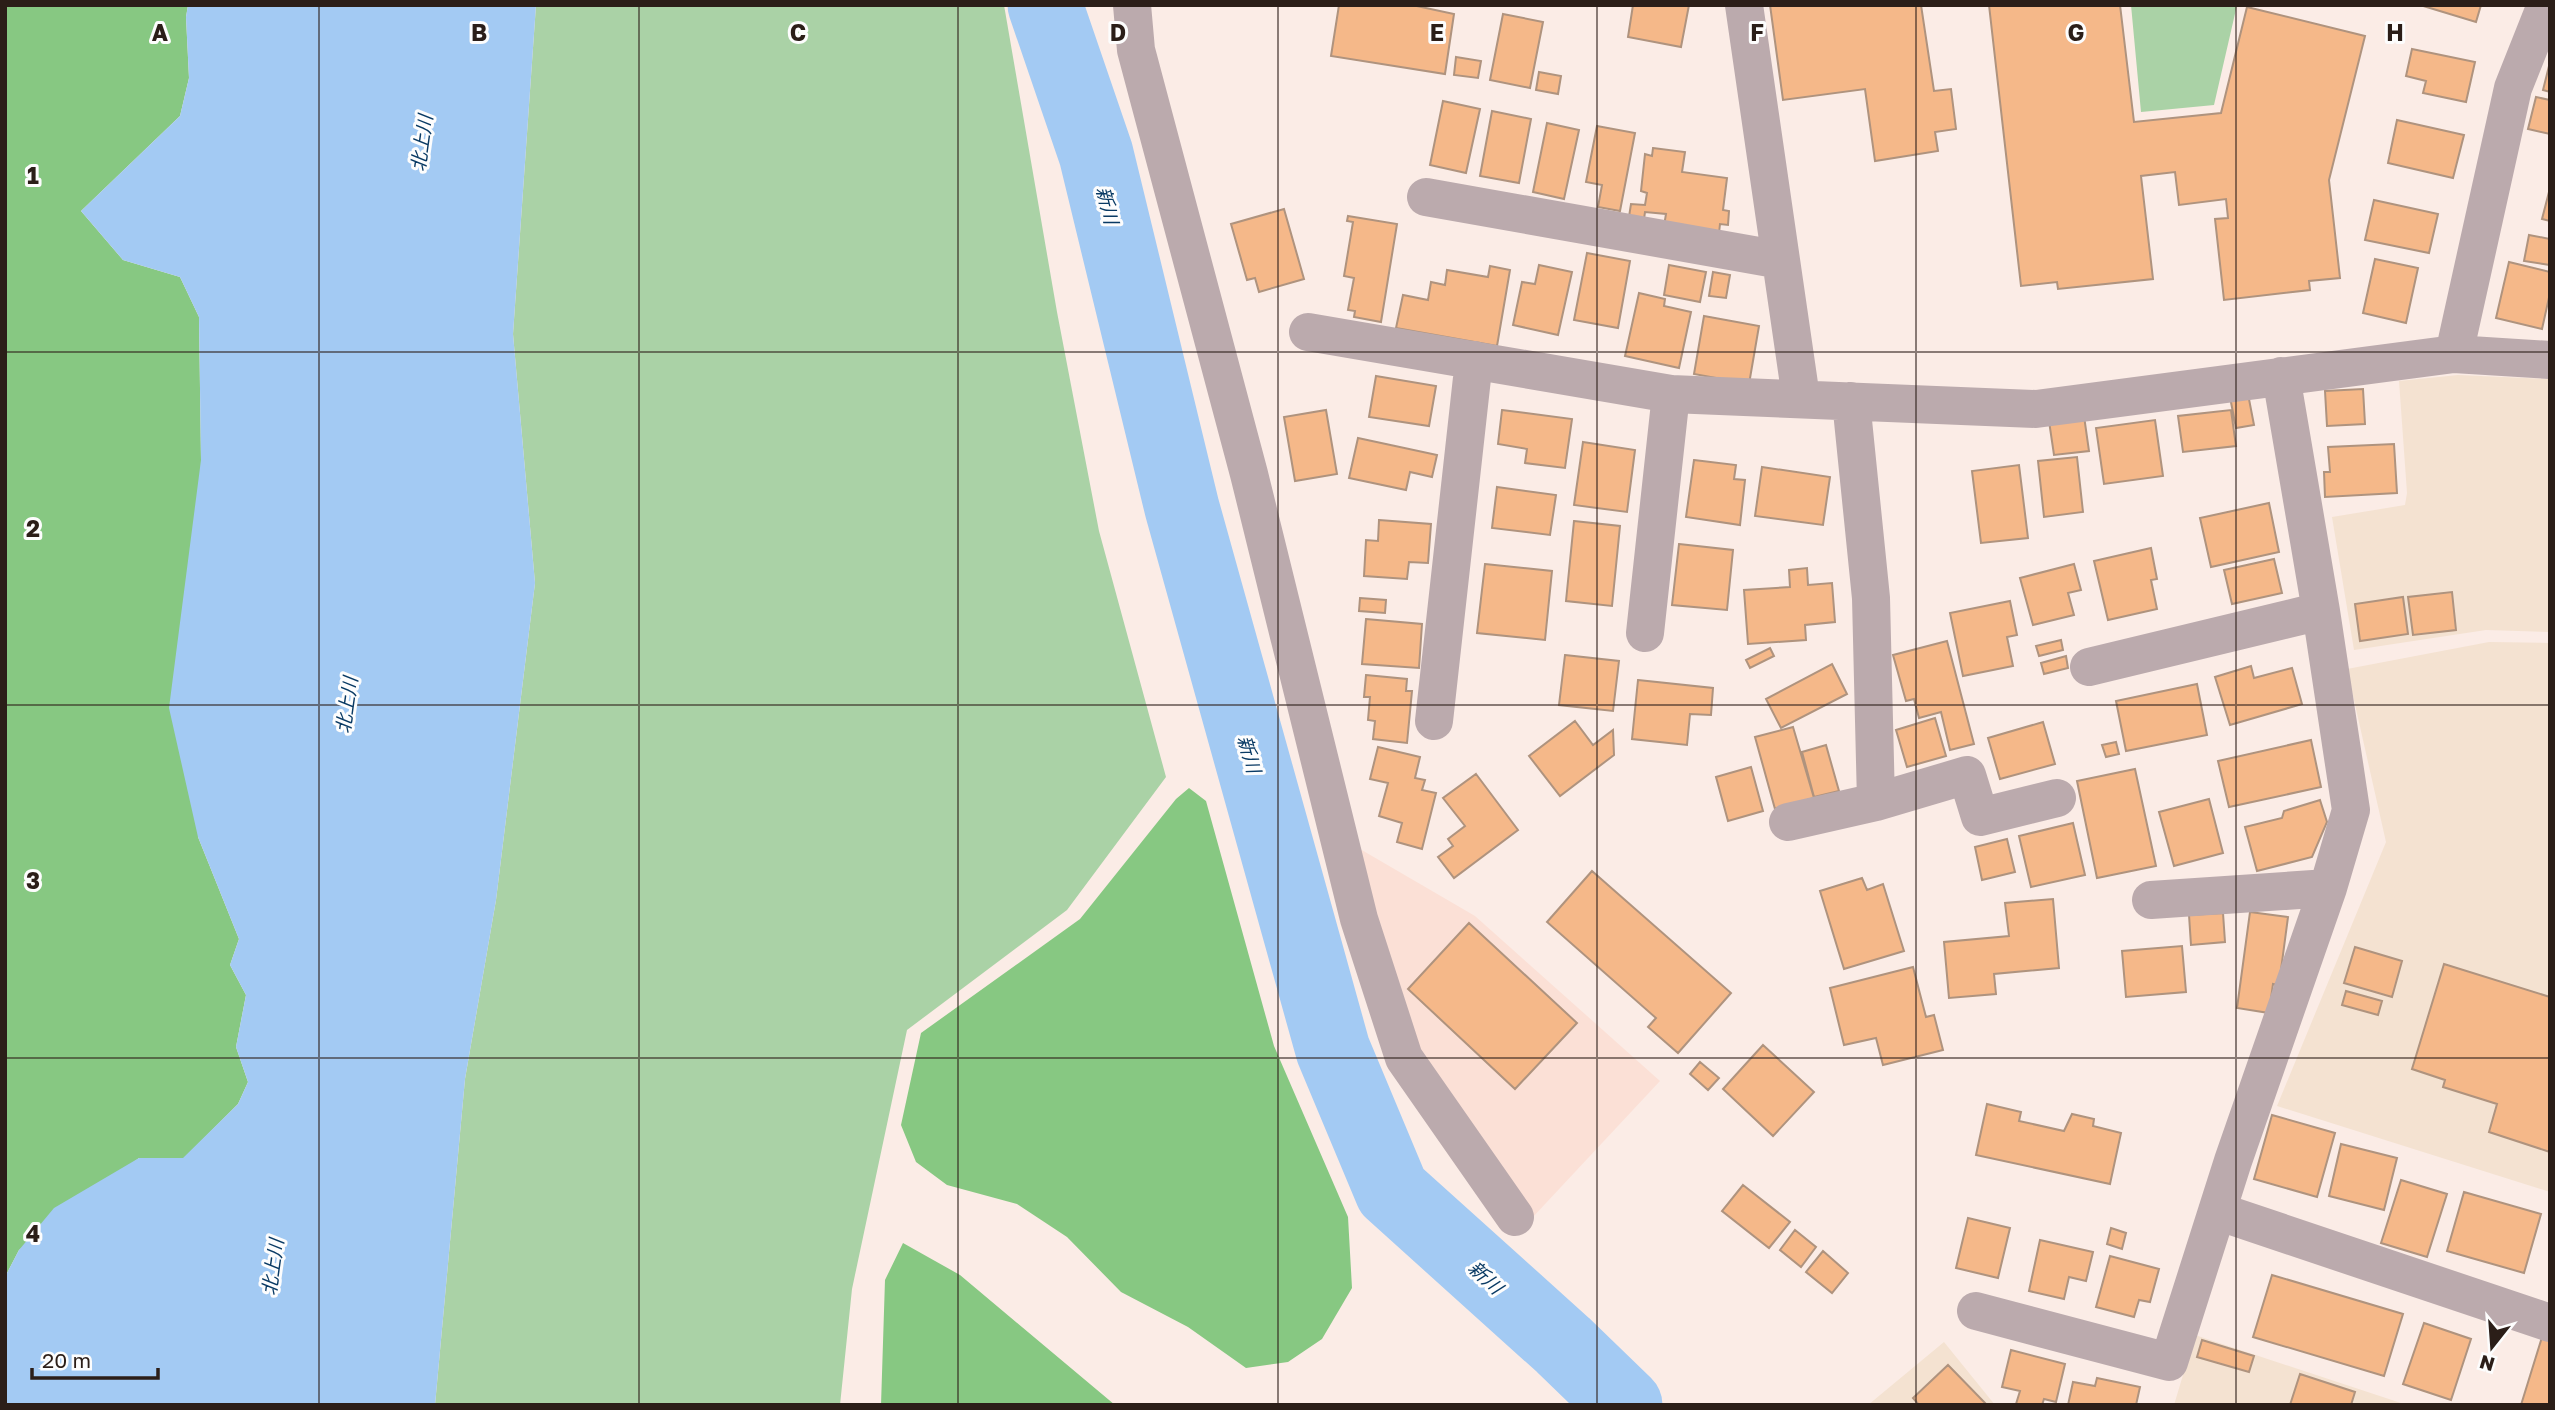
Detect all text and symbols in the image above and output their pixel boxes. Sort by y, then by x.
text: A [152,18,169,46]
text: B [471,18,487,46]
text: C [790,18,806,46]
text: D [1110,18,1126,46]
text: E [1430,18,1444,46]
text: F [1750,18,1764,46]
text: G [2068,18,2084,46]
text: H [2386,18,2404,46]
water label: 北上川 [406,111,437,173]
text: 1 [27,161,39,189]
water label: 新川 [1092,184,1124,228]
text: 2 [26,514,40,542]
water label: 北上川 [331,673,362,735]
water label: 新川 [1234,733,1267,777]
text: 3 [26,866,40,894]
text: 4 [26,1219,40,1247]
water label: 北上川 [257,1235,288,1297]
water label: 新川 [1464,1256,1509,1300]
north arrow [2457,1312,2527,1382]
scale bar [32,1336,158,1380]
text: 20 m [42,1347,91,1373]
text: N [2477,1351,2497,1377]

